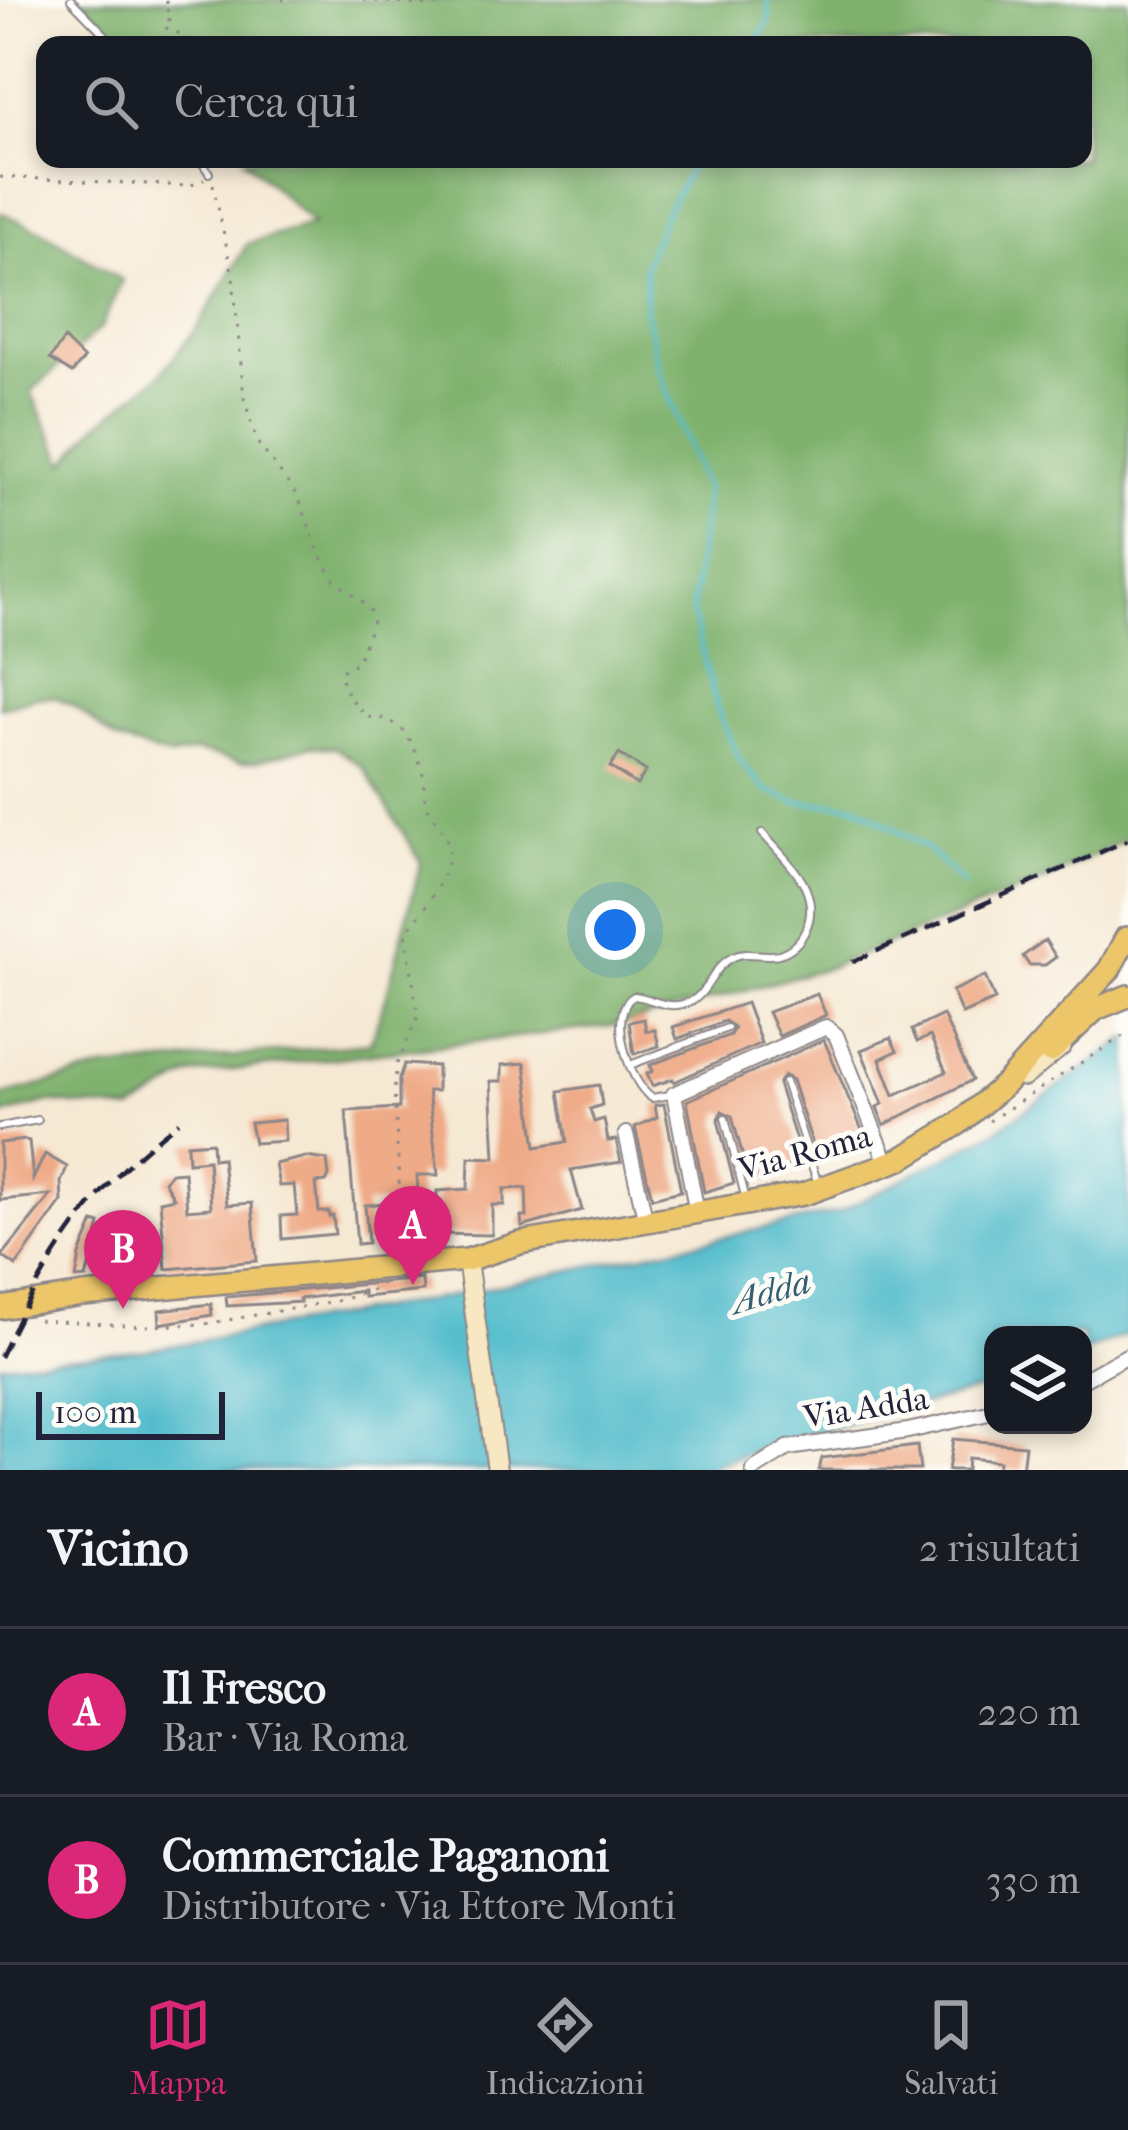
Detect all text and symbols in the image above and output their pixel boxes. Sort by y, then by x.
search box [36,36,1092,168]
icon: search [78,69,144,135]
text: Cerca qui [174,76,358,129]
your location [585,900,645,960]
street label: Via Roma [733,1116,877,1190]
pin: A [374,1186,452,1285]
pin: B [84,1210,162,1309]
water label: Adda [723,1260,815,1323]
map controls [984,1326,1092,1434]
button: layers [984,1326,1092,1434]
street label: Via Adda [800,1379,932,1437]
scale bar [36,1386,225,1439]
text: 100 m [54,1393,137,1432]
text: Vicino [48,1518,189,1578]
text: 2 risultati [919,1525,1080,1571]
text: Il Fresco [162,1662,326,1715]
text: A [74,1689,100,1735]
text: 220 m [978,1689,1080,1735]
text: Bar · Via Roma [162,1715,408,1761]
text: Commerciale Paganoni [162,1830,609,1883]
text: B [74,1857,100,1903]
text: 330 m [986,1857,1080,1903]
text: Distributore · Via Ettore Monti [162,1883,676,1929]
tab: Mappa [130,1992,226,2103]
tab: Indicazioni [486,1992,645,2103]
tab: Salvati [904,1992,998,2103]

